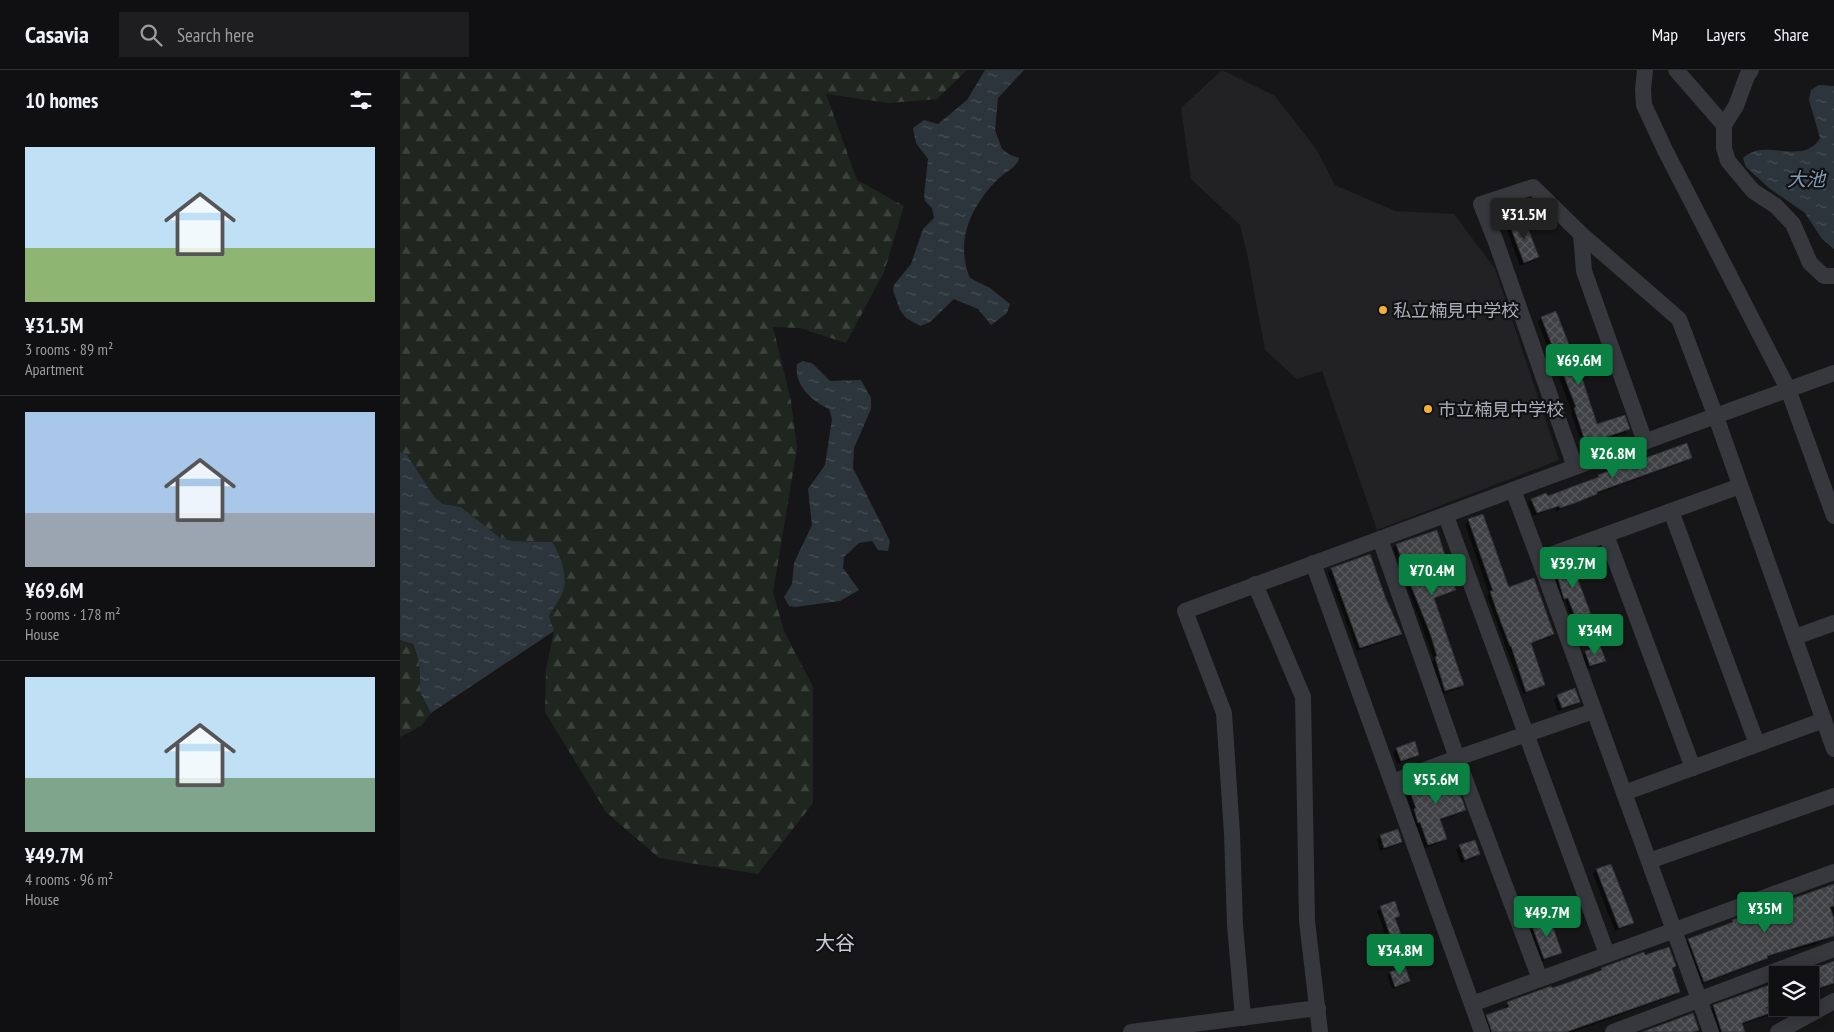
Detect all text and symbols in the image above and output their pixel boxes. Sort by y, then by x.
search box [119,12,469,57]
text: Casavia [25,19,89,50]
icon: search [137,21,165,49]
text: Search here [177,23,254,47]
text: Map [1652,23,1678,46]
text: Layers [1706,23,1746,46]
text: Share [1774,23,1809,46]
icon: filters [347,86,375,114]
text: 10 homes [25,87,98,114]
water label: 大池 [1787,167,1827,191]
icon: home [155,179,245,269]
pin: ¥31.5M [1483,198,1565,240]
text: ¥31.5M [1502,204,1546,224]
place label: 私立楠見中学校 [1393,299,1519,322]
marker: 私立楠見中学校 [1377,304,1389,316]
text: ¥31.5M [25,312,84,339]
text: 3 rooms · 89 m² [25,339,113,359]
pin: ¥69.6M [1538,344,1620,386]
text: ¥69.6M [1557,350,1601,370]
text: Apartment [25,359,84,379]
place label: 市立楠見中学校 [1438,398,1564,421]
marker: 市立楠見中学校 [1422,403,1434,415]
pin: ¥26.8M [1572,436,1654,479]
text: ¥26.8M [1591,443,1635,463]
icon: home [155,445,245,535]
pin: ¥39.7M [1532,546,1614,589]
text: ¥39.7M [1551,553,1595,573]
pin: ¥70.4M [1391,554,1473,596]
text: ¥70.4M [1410,560,1454,580]
text: ¥69.6M [25,577,84,604]
text: 5 rooms · 178 m² [25,604,121,624]
pin: ¥34M [1565,614,1625,656]
text: ¥34M [1578,620,1612,640]
text: House [25,624,59,644]
icon: home [155,710,245,800]
pin: ¥55.6M [1395,762,1477,805]
text: ¥55.6M [1414,769,1458,789]
text: ¥49.7M [25,842,84,869]
text: 4 rooms · 96 m² [25,869,113,889]
text: House [25,889,59,909]
pin: ¥35M [1735,892,1795,934]
pin: ¥49.7M [1506,896,1588,938]
text: ¥35M [1748,898,1782,918]
text: ¥49.7M [1525,902,1569,922]
district label: 大谷 [815,930,855,956]
pin: ¥34.8M [1359,934,1441,976]
text: ¥34.8M [1378,940,1422,960]
map controls [1769,966,1819,1016]
button: layers [1769,966,1819,1016]

